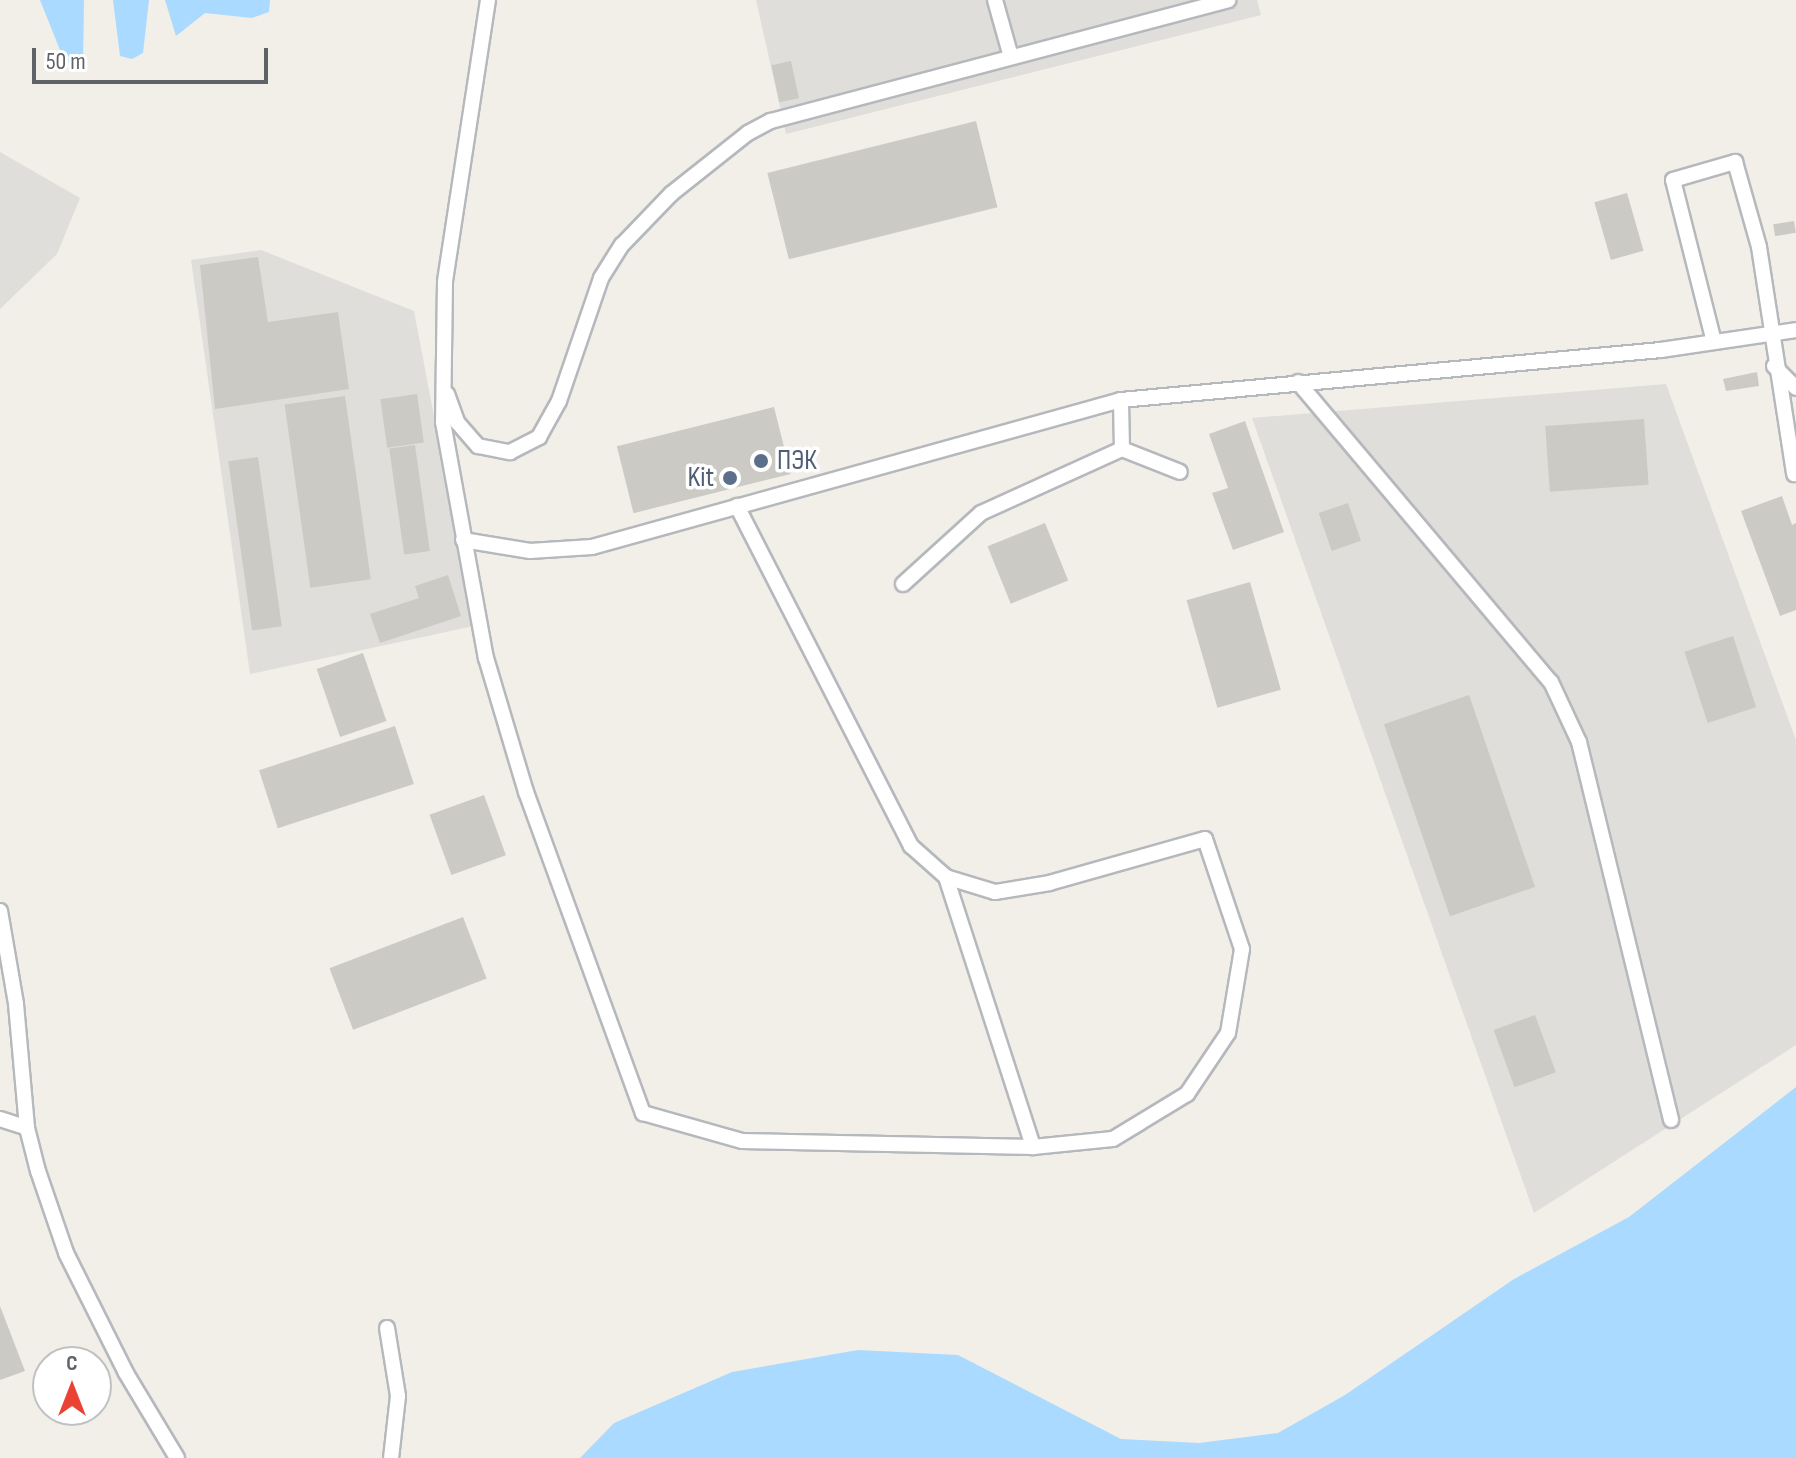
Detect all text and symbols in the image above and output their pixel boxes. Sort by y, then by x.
scale bar [36,32,272,82]
text: 50 m [46,47,86,76]
place label: ПЭК [777,444,817,478]
marker: ПЭК [752,452,770,470]
place label: Kit [688,461,714,495]
marker: Kit [721,469,739,487]
north arrow [32,1346,112,1426]
text: С [66,1350,78,1377]

